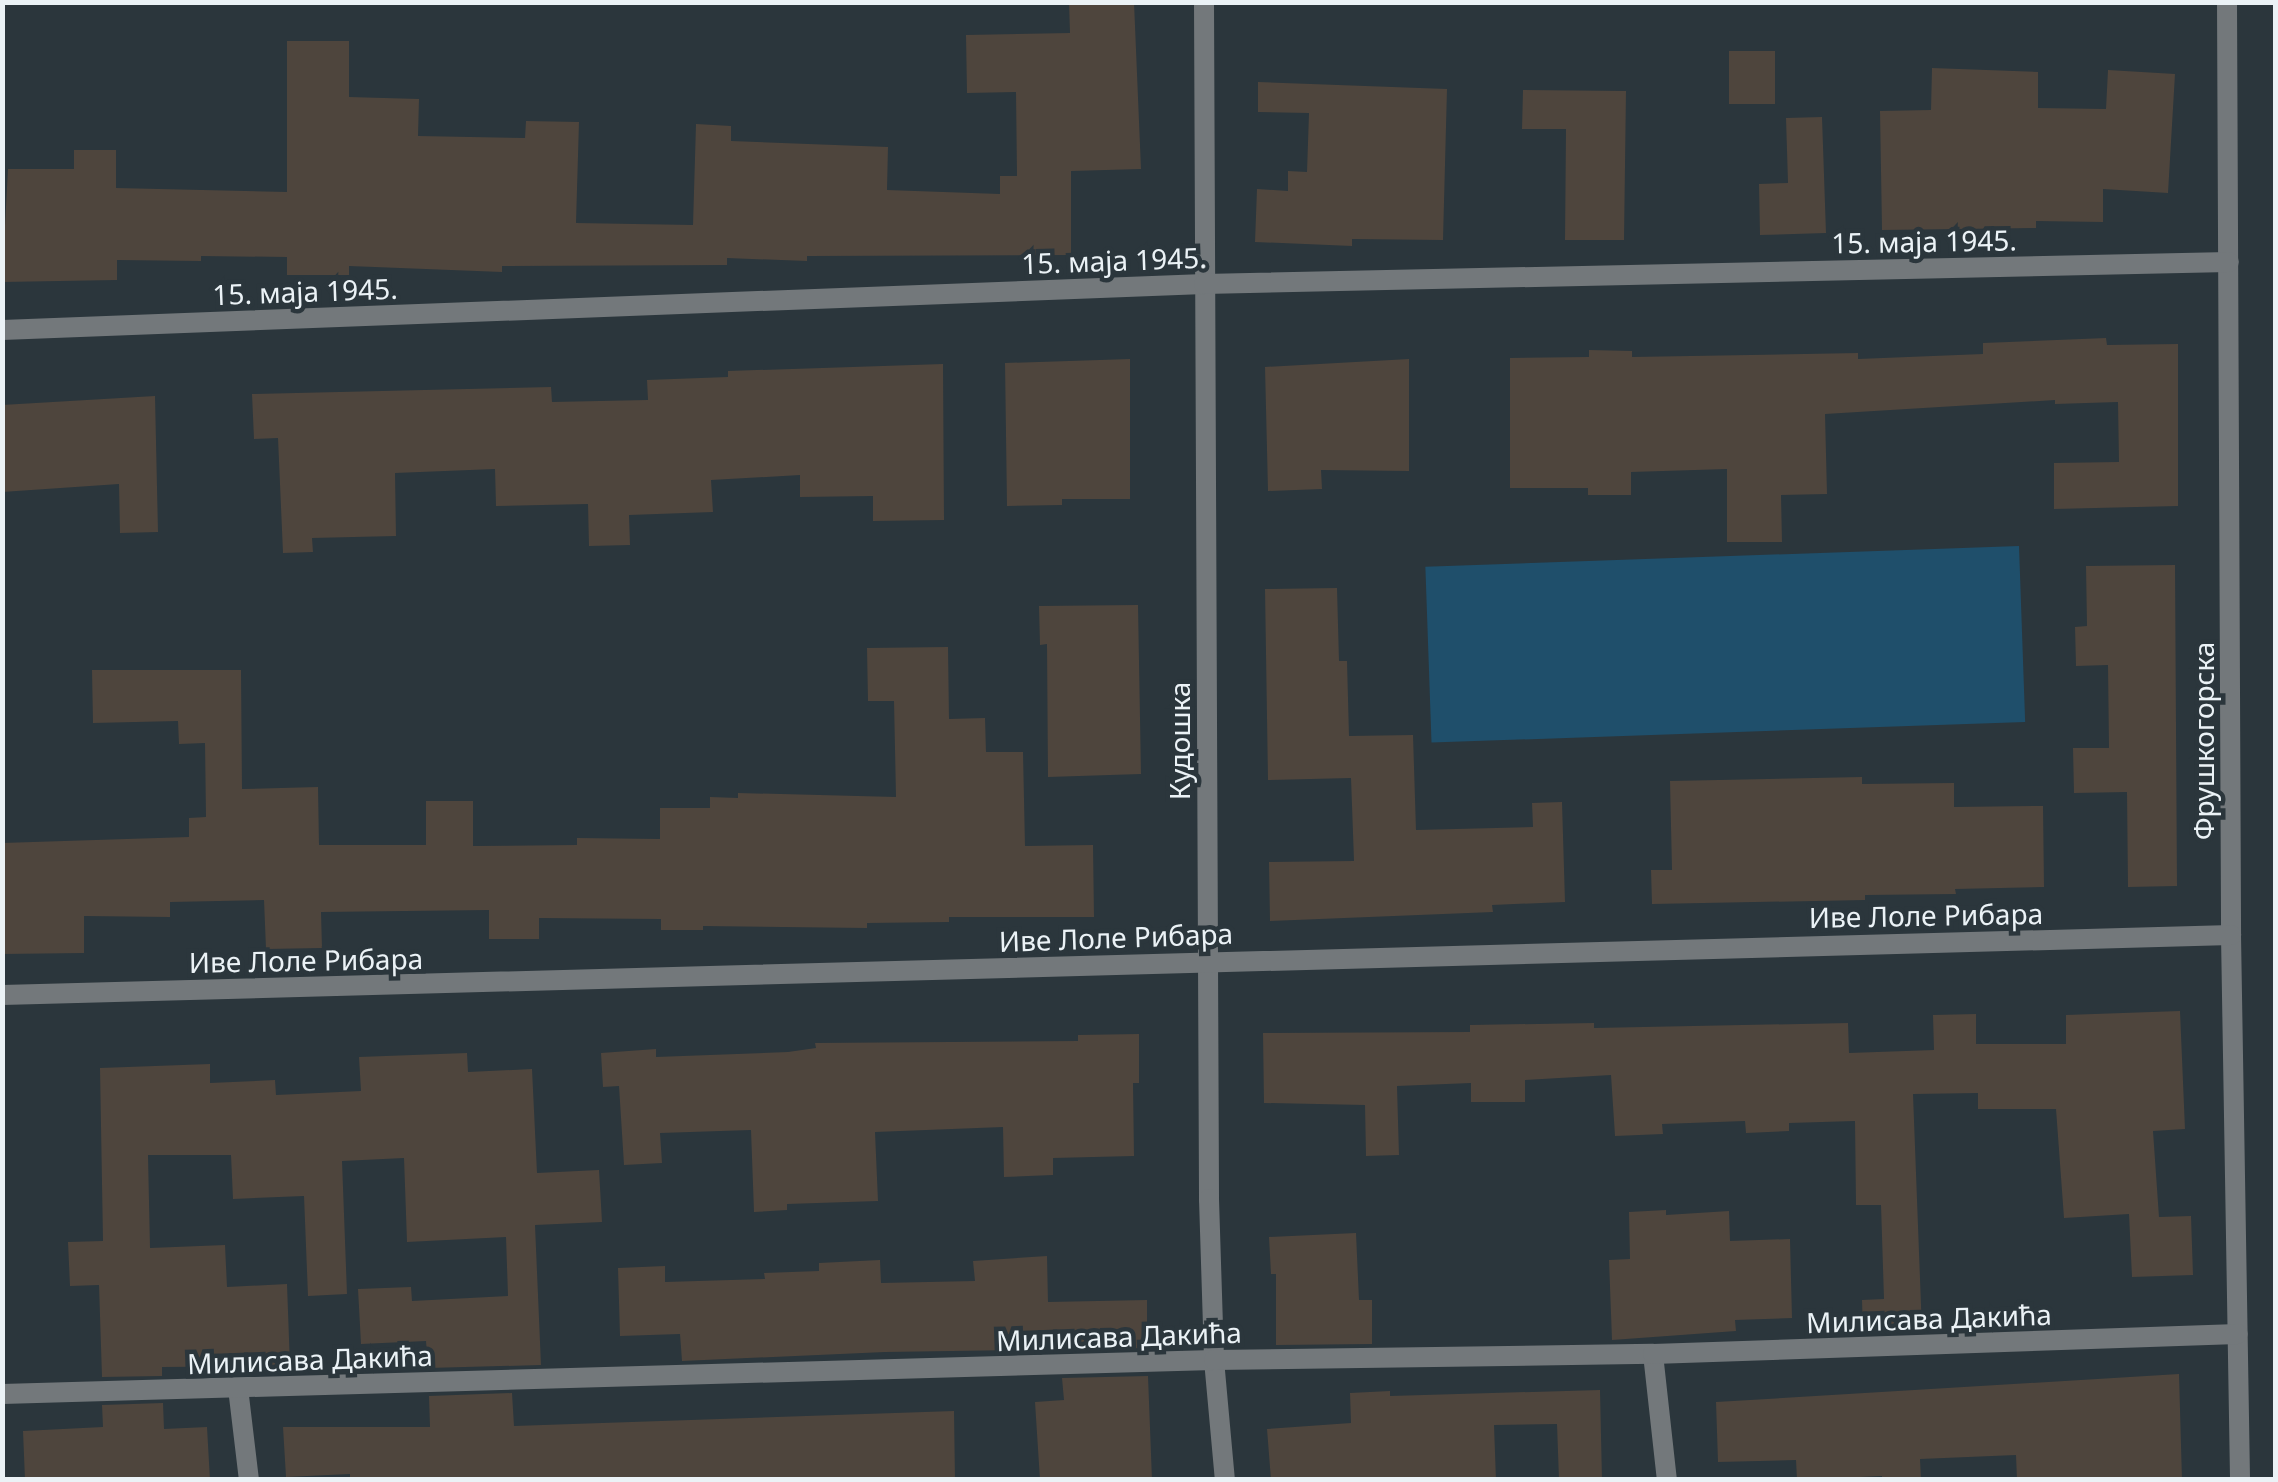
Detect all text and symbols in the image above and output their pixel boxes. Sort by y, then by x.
street label: 15. маја 1945. [1831,223,2017,259]
street label: 15. маја 1945. [1021,240,1207,280]
street label: 15. маја 1945. [212,271,398,311]
street label: Фрушкогорска [2186,642,2220,840]
street label: Кудошка [1162,682,1196,800]
street label: Иве Лоле Рибара [1809,896,2043,934]
street label: Иве Лоле Рибара [998,916,1234,958]
street label: Иве Лоле Рибара [189,941,423,979]
street label: Милисава Дакића [1806,1297,2052,1339]
street label: Милисава Дакића [996,1315,1242,1357]
street label: Милисава Дакића [187,1338,433,1380]

